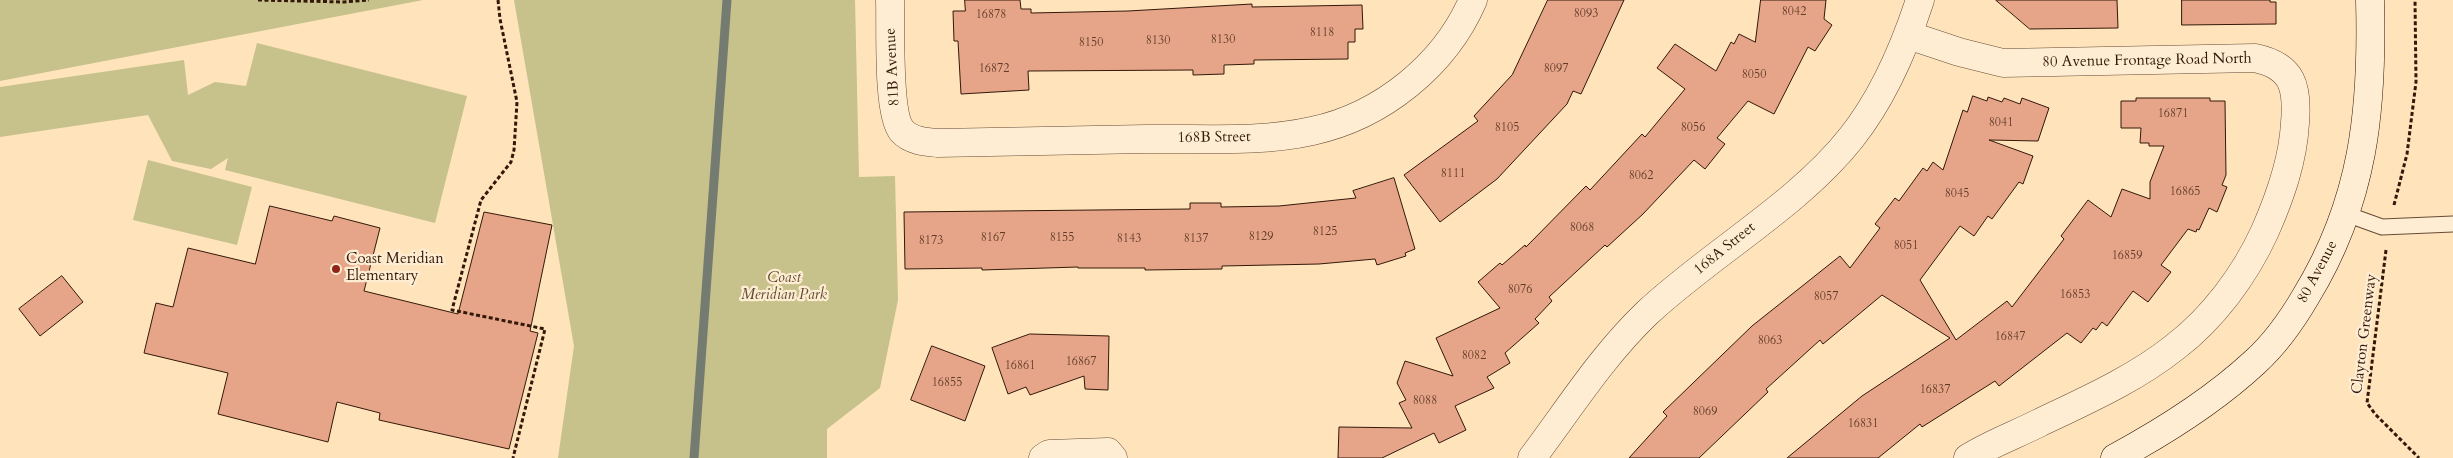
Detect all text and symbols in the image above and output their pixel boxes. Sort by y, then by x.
house number: 8042 [1782,5,1806,19]
house number: 8093 [1574,7,1598,21]
house number: 16878 [976,8,1006,22]
house number: 8118 [1310,26,1334,40]
street label: 81B Avenue [882,27,904,107]
house number: 8130 [1211,33,1235,47]
house number: 8130 [1146,34,1170,48]
house number: 8150 [1079,36,1103,50]
street label: 80 Avenue Frontage Road North [2042,50,2252,72]
house number: 16872 [979,62,1009,76]
house number: 8097 [1544,62,1568,76]
house number: 8050 [1742,68,1766,82]
house number: 16871 [2158,107,2188,121]
house number: 8041 [1989,116,2013,130]
house number: 8105 [1495,121,1519,135]
house number: 8056 [1681,121,1705,135]
street label: 168B Street [1177,128,1251,148]
house number: 8111 [1441,167,1465,181]
house number: 8062 [1629,169,1653,183]
house number: 16865 [2170,185,2200,199]
house number: 8045 [1945,187,1969,201]
street label: 168A Street [1691,219,1759,279]
house number: 8068 [1570,221,1594,235]
house number: 8125 [1313,225,1337,239]
house number: 8129 [1249,230,1273,244]
house number: 8167 [981,231,1005,245]
house number: 8155 [1050,231,1074,245]
house number: 8143 [1117,232,1141,246]
house number: 8137 [1184,232,1208,246]
house number: 8173 [919,234,943,248]
street label: 80 Avenue [2294,238,2342,306]
house number: 8051 [1894,239,1918,253]
house number: 16859 [2112,249,2142,263]
place label: Coast Meridian Elementary [346,251,444,286]
marker: Coast Meridian Elementary [330,263,342,275]
park label: Coast Meridian Park [741,270,827,305]
street label: Clayton Greenway [2349,273,2381,395]
house number: 8076 [1508,283,1532,297]
house number: 16853 [2060,288,2090,302]
house number: 8057 [1814,290,1838,304]
house number: 16847 [1995,330,2025,344]
house number: 8063 [1758,334,1782,348]
house number: 8082 [1462,349,1486,363]
house number: 16867 [1066,355,1096,369]
house number: 16861 [1005,359,1035,373]
house number: 16855 [932,376,962,390]
house number: 16837 [1920,383,1950,397]
house number: 8088 [1413,394,1437,408]
house number: 8069 [1693,405,1717,419]
house number: 16831 [1848,417,1878,431]

